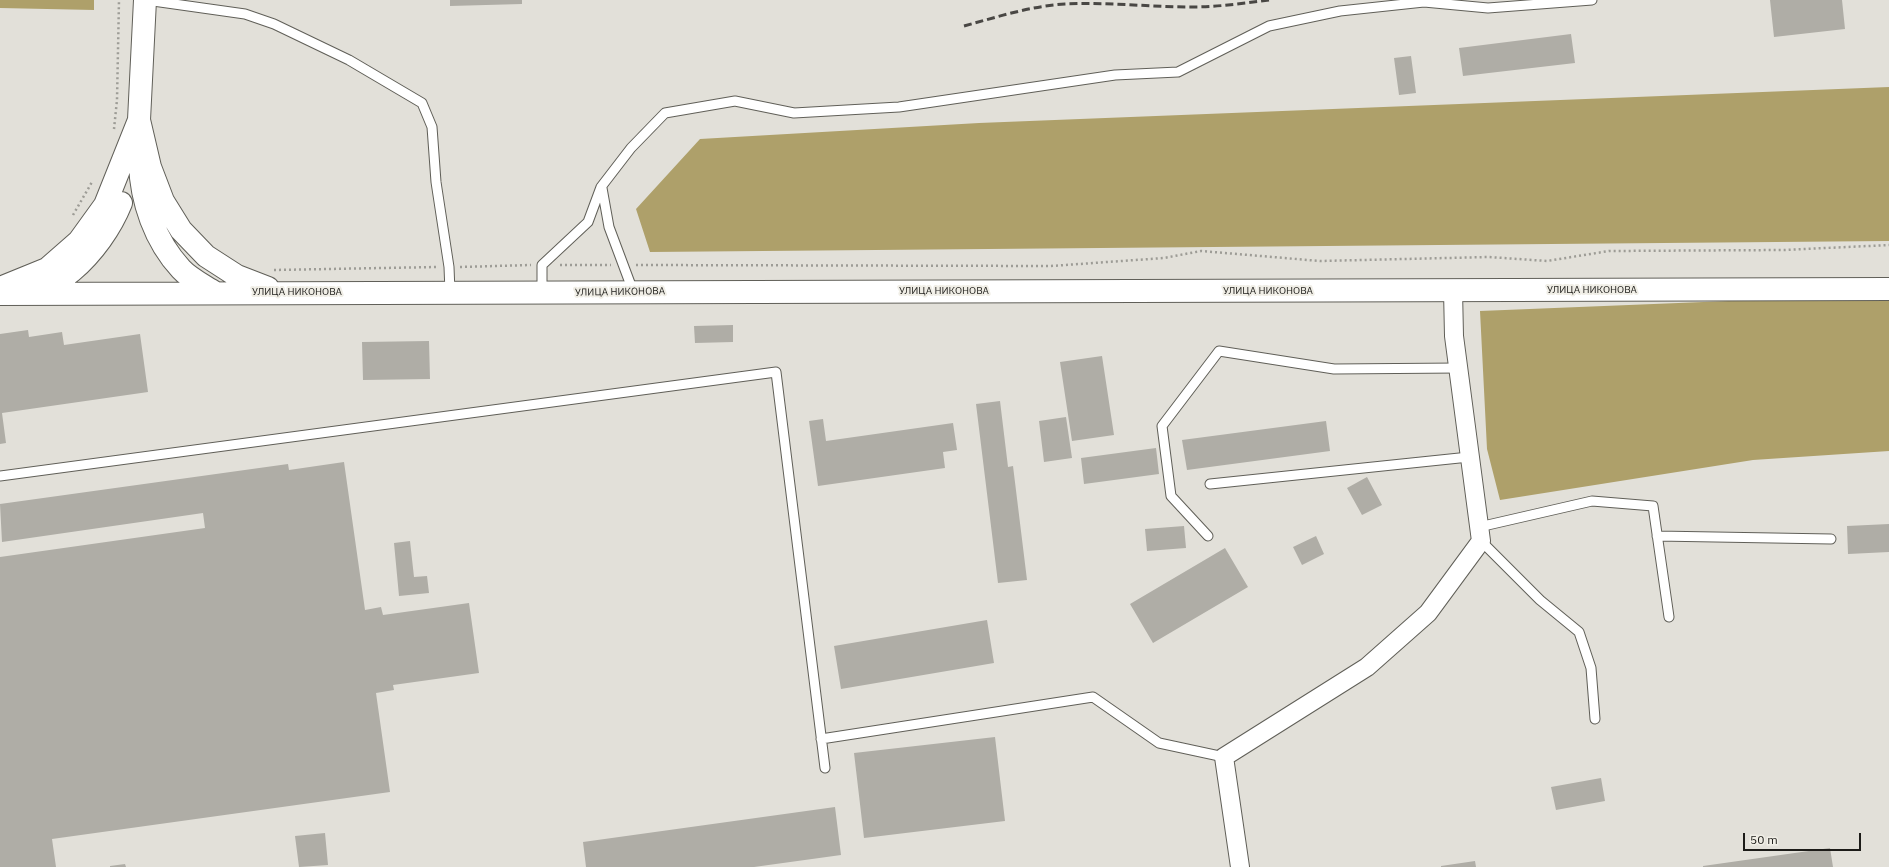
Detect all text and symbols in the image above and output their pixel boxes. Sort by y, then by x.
street label: УЛИЦА НИКОНОВА [1547,284,1637,296]
street label: УЛИЦА НИКОНОВА [575,285,665,299]
street label: УЛИЦА НИКОНОВА [899,285,989,297]
street label: УЛИЦА НИКОНОВА [1223,285,1313,297]
street label: УЛИЦА НИКОНОВА [252,286,342,298]
scale bar [1745,825,1863,851]
text: 50 m [1750,832,1778,847]

